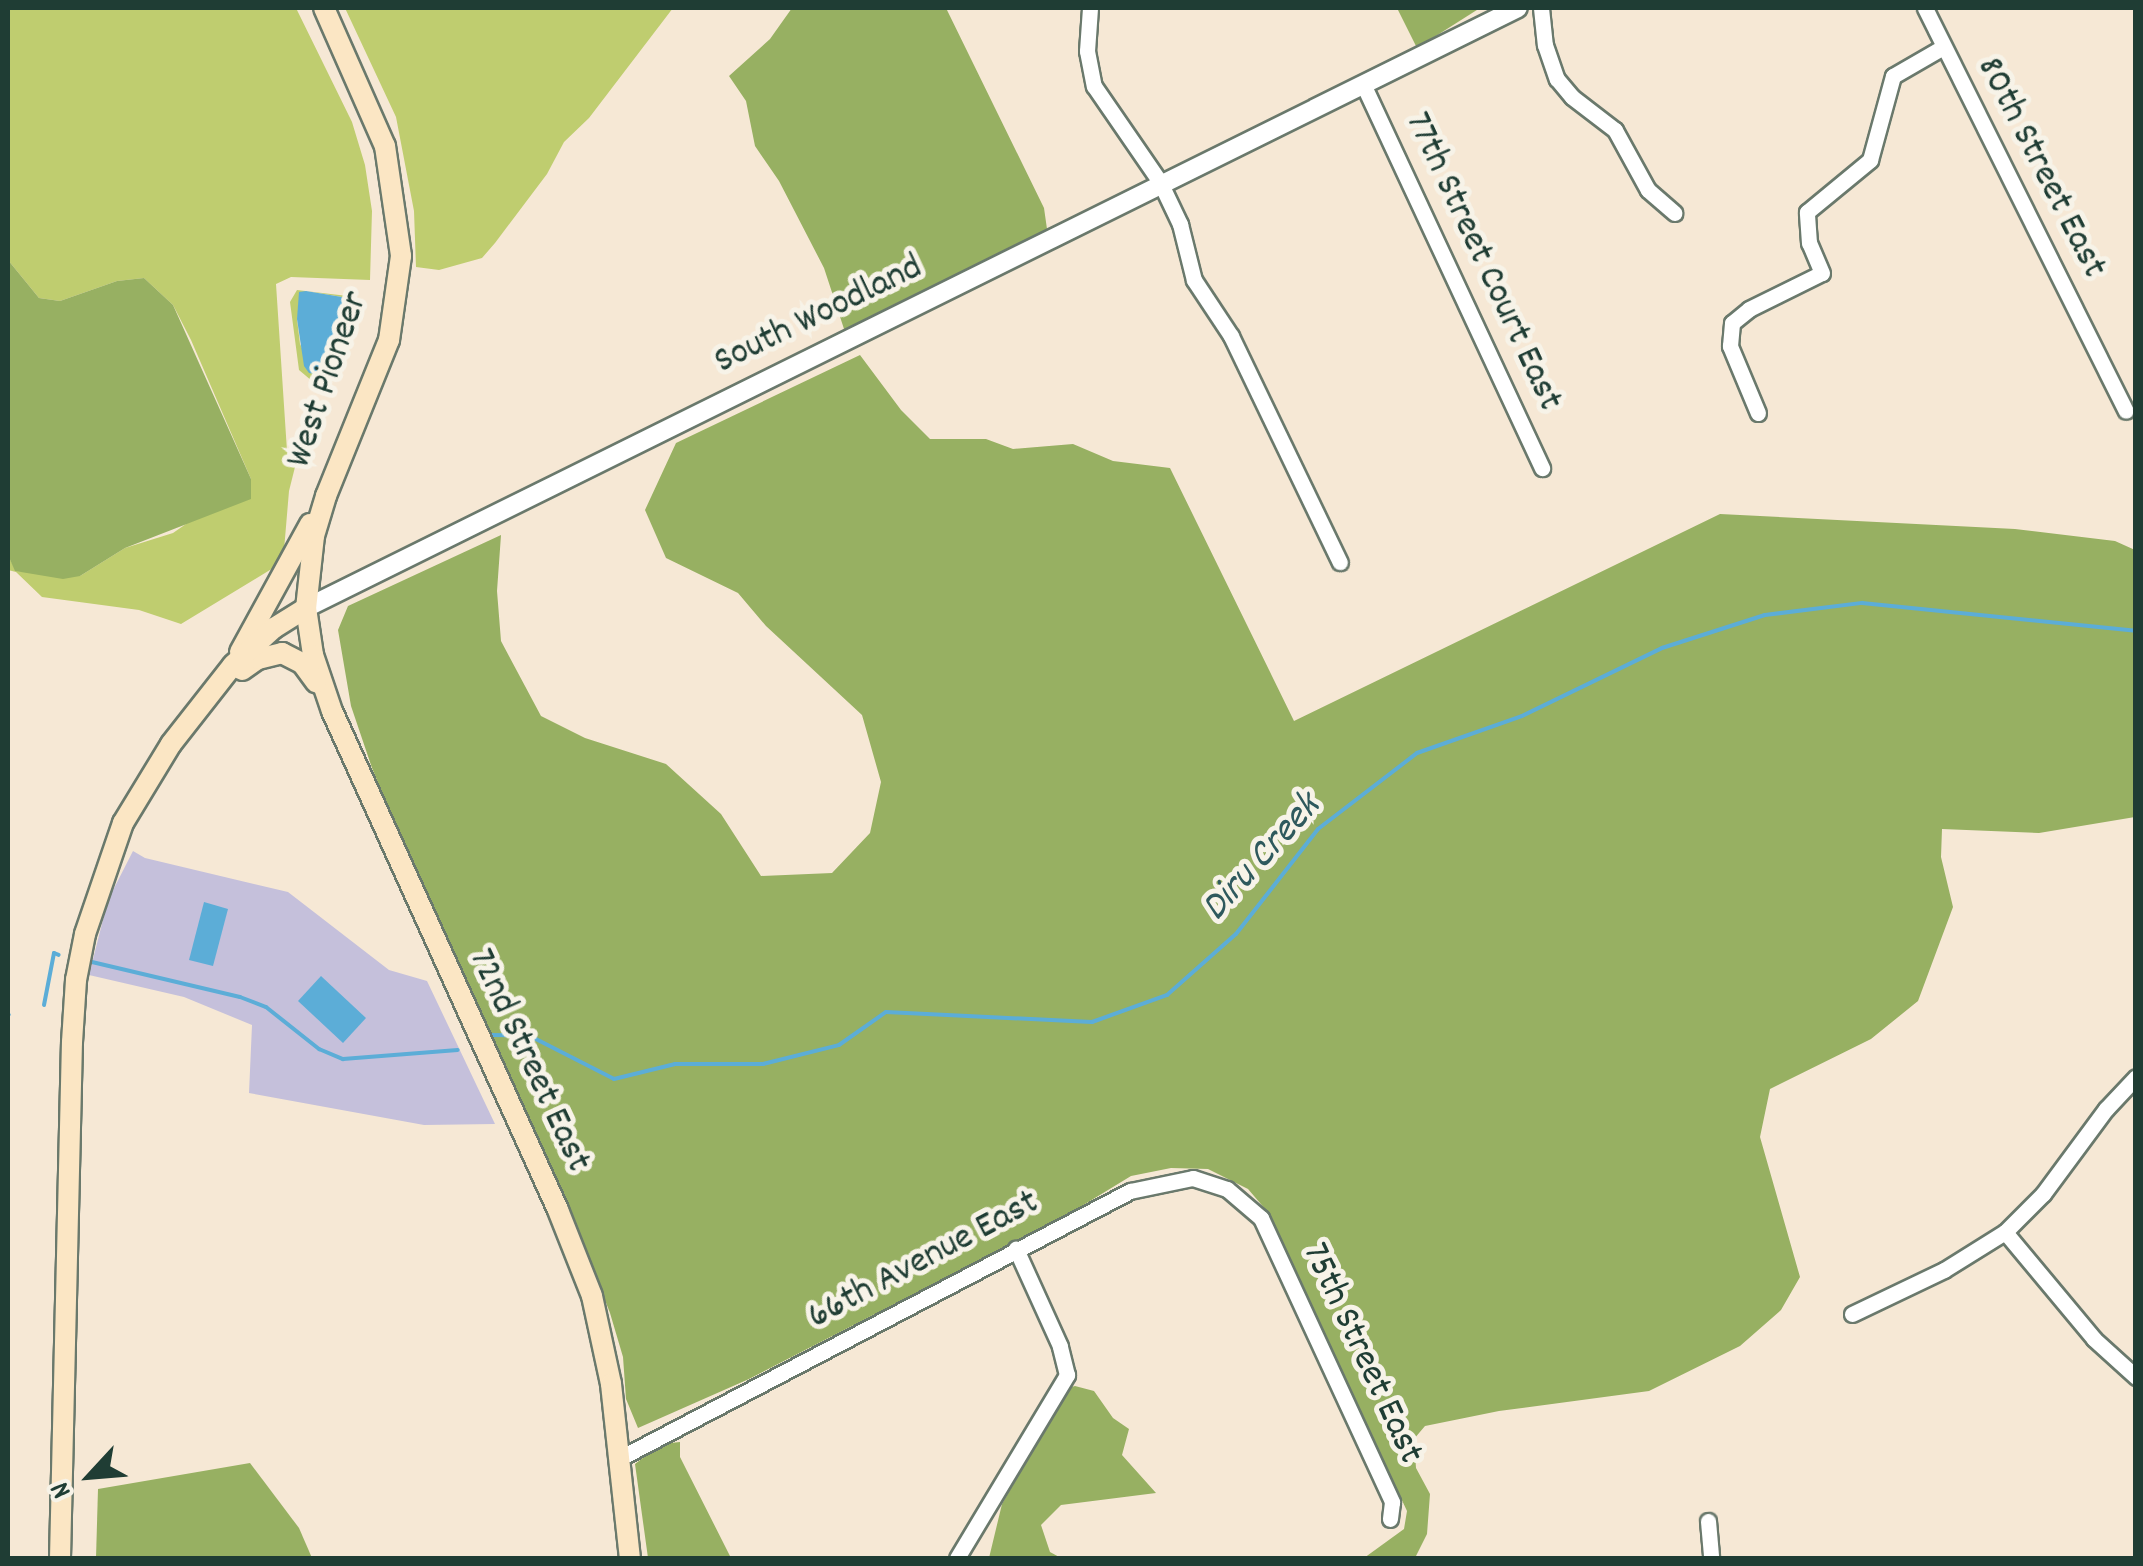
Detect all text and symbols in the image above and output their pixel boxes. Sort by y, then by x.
street label: 80th Street East [1965,50,2115,286]
street label: 77th Street Court East [1393,105,1571,419]
street label: South Woodland [707,246,931,386]
street label: West Pioneer [278,286,380,474]
water label: Diru Creek [1193,785,1333,933]
street label: 72nd Street East [456,942,600,1180]
street label: 66th Avenue East [801,1181,1047,1341]
street label: 75th Street East [1290,1236,1432,1472]
north arrow [40,1426,140,1526]
text: N [42,1474,84,1504]

